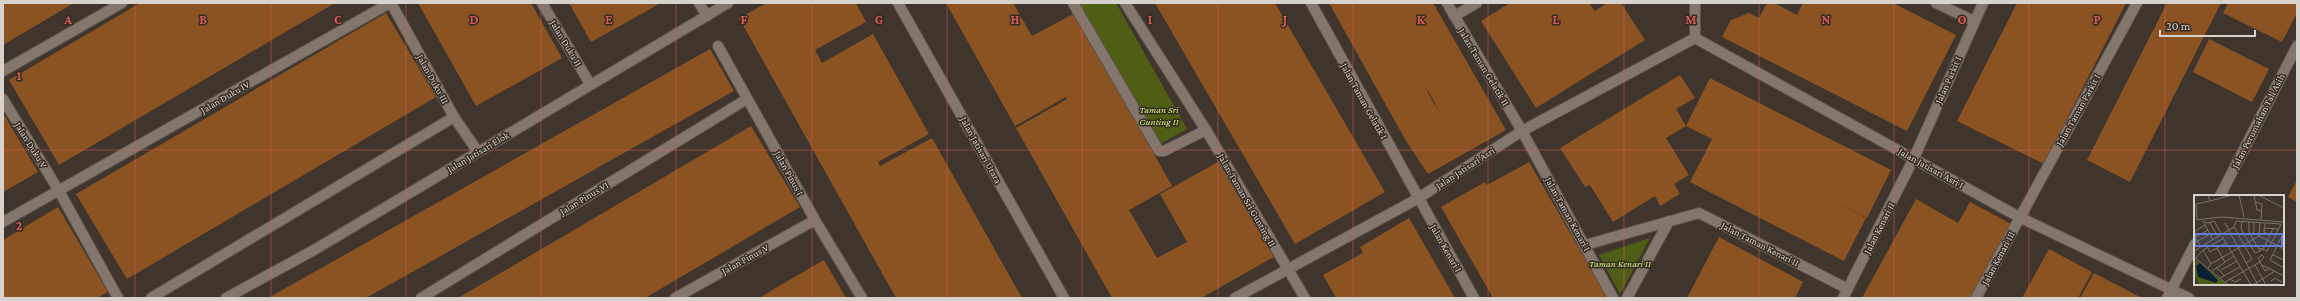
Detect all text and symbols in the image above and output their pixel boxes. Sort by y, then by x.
text: A [63,12,72,27]
text: B [199,12,207,27]
text: C [334,12,342,27]
text: D [470,12,479,27]
text: E [605,12,613,27]
text: F [741,12,748,27]
text: G [875,12,883,27]
text: H [1011,12,1020,27]
text: I [1148,12,1152,27]
text: J [1281,12,1287,27]
text: K [1417,12,1426,27]
text: L [1553,12,1560,27]
text: M [1685,12,1697,27]
text: N [1822,12,1831,27]
text: O [1958,12,1967,27]
text: P [2093,12,2101,27]
scale bar [2160,12,2255,38]
street label: Jalan Duku II [547,17,584,68]
text: 20 m [2166,19,2191,33]
street label: Jalan Taman Gelatik II [1456,25,1511,108]
street label: Jalan Duku III [414,51,451,106]
street label: Jalan Parkit I [1932,55,1963,106]
street label: Jalan Taman Gelatik I [1338,60,1389,141]
text: 1 [17,68,22,83]
street label: Jalan Perumahan Tali Asih [2229,71,2287,171]
street label: Jalan Taman Parkit I [2053,72,2102,149]
street label: Jalan Duku IV [198,78,252,116]
park label: Taman Sri Gunting II [1139,104,1180,127]
street label: Jalan Jatisari Utara [958,114,1004,186]
street label: Jalan Duku V [12,119,50,170]
street label: Jalan Jatisari Elok [444,129,511,175]
street label: Jalan Jatisari Asri [1433,145,1497,192]
street label: Jalan Jatisari Asri I [1896,145,1966,190]
street label: Jalan Pinus I [772,148,806,197]
street label: Jalan Taman Sri Gunting II [1215,151,1278,248]
street label: Jalan Taman Kenari I [1543,174,1593,253]
street label: Jalan Pinus VI [557,179,610,217]
inset map [2194,195,2284,285]
street label: Jalan Kenari II [1861,200,1897,256]
text: 2 [16,218,23,233]
street label: Jalan Taman Kenari II [1718,219,1801,268]
street label: Jalan Kenari I [1427,221,1464,274]
street label: Jalan Kenari III [1979,229,2017,288]
street label: Jalan Pinus V [719,241,771,277]
park label: Taman Kenari II [1589,258,1652,269]

